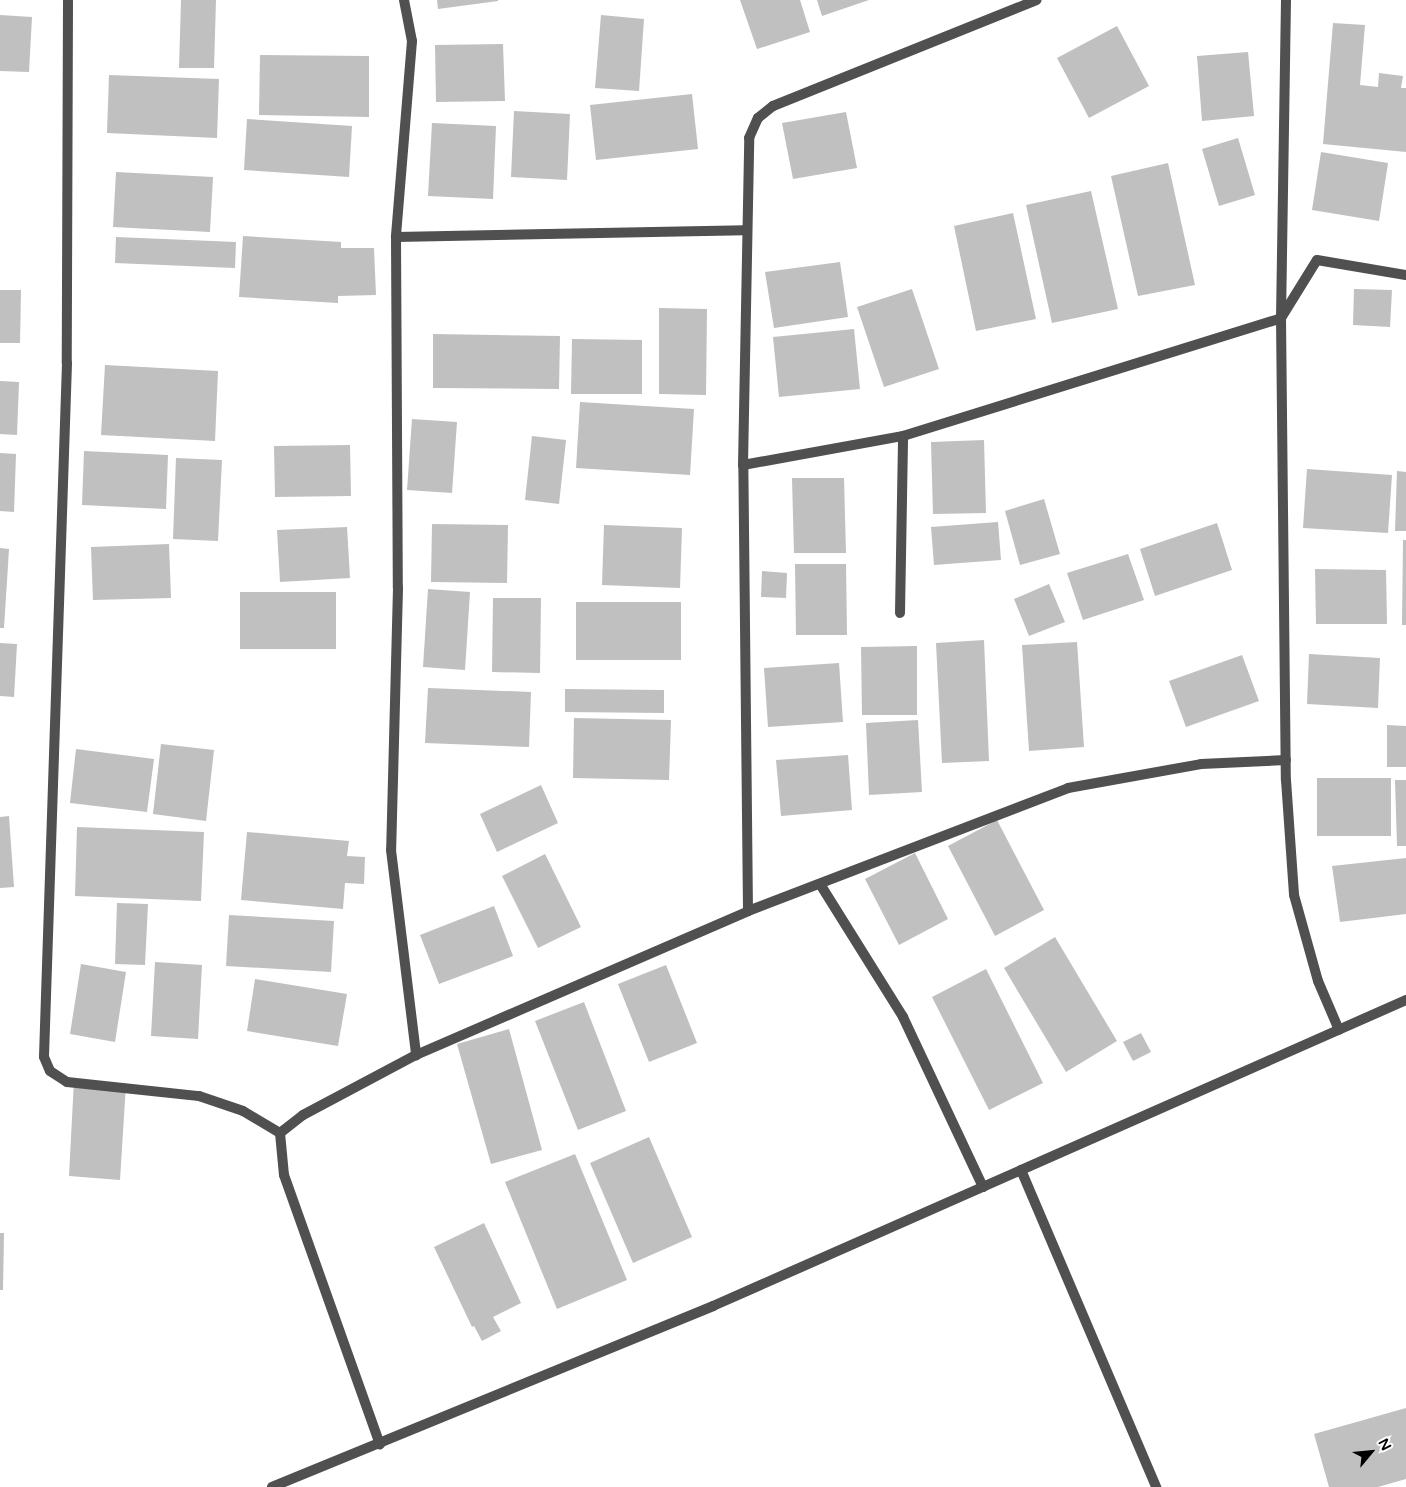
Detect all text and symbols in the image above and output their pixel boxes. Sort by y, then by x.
north arrow [1346,1427,1396,1477]
text: N [1375,1436,1395,1454]

